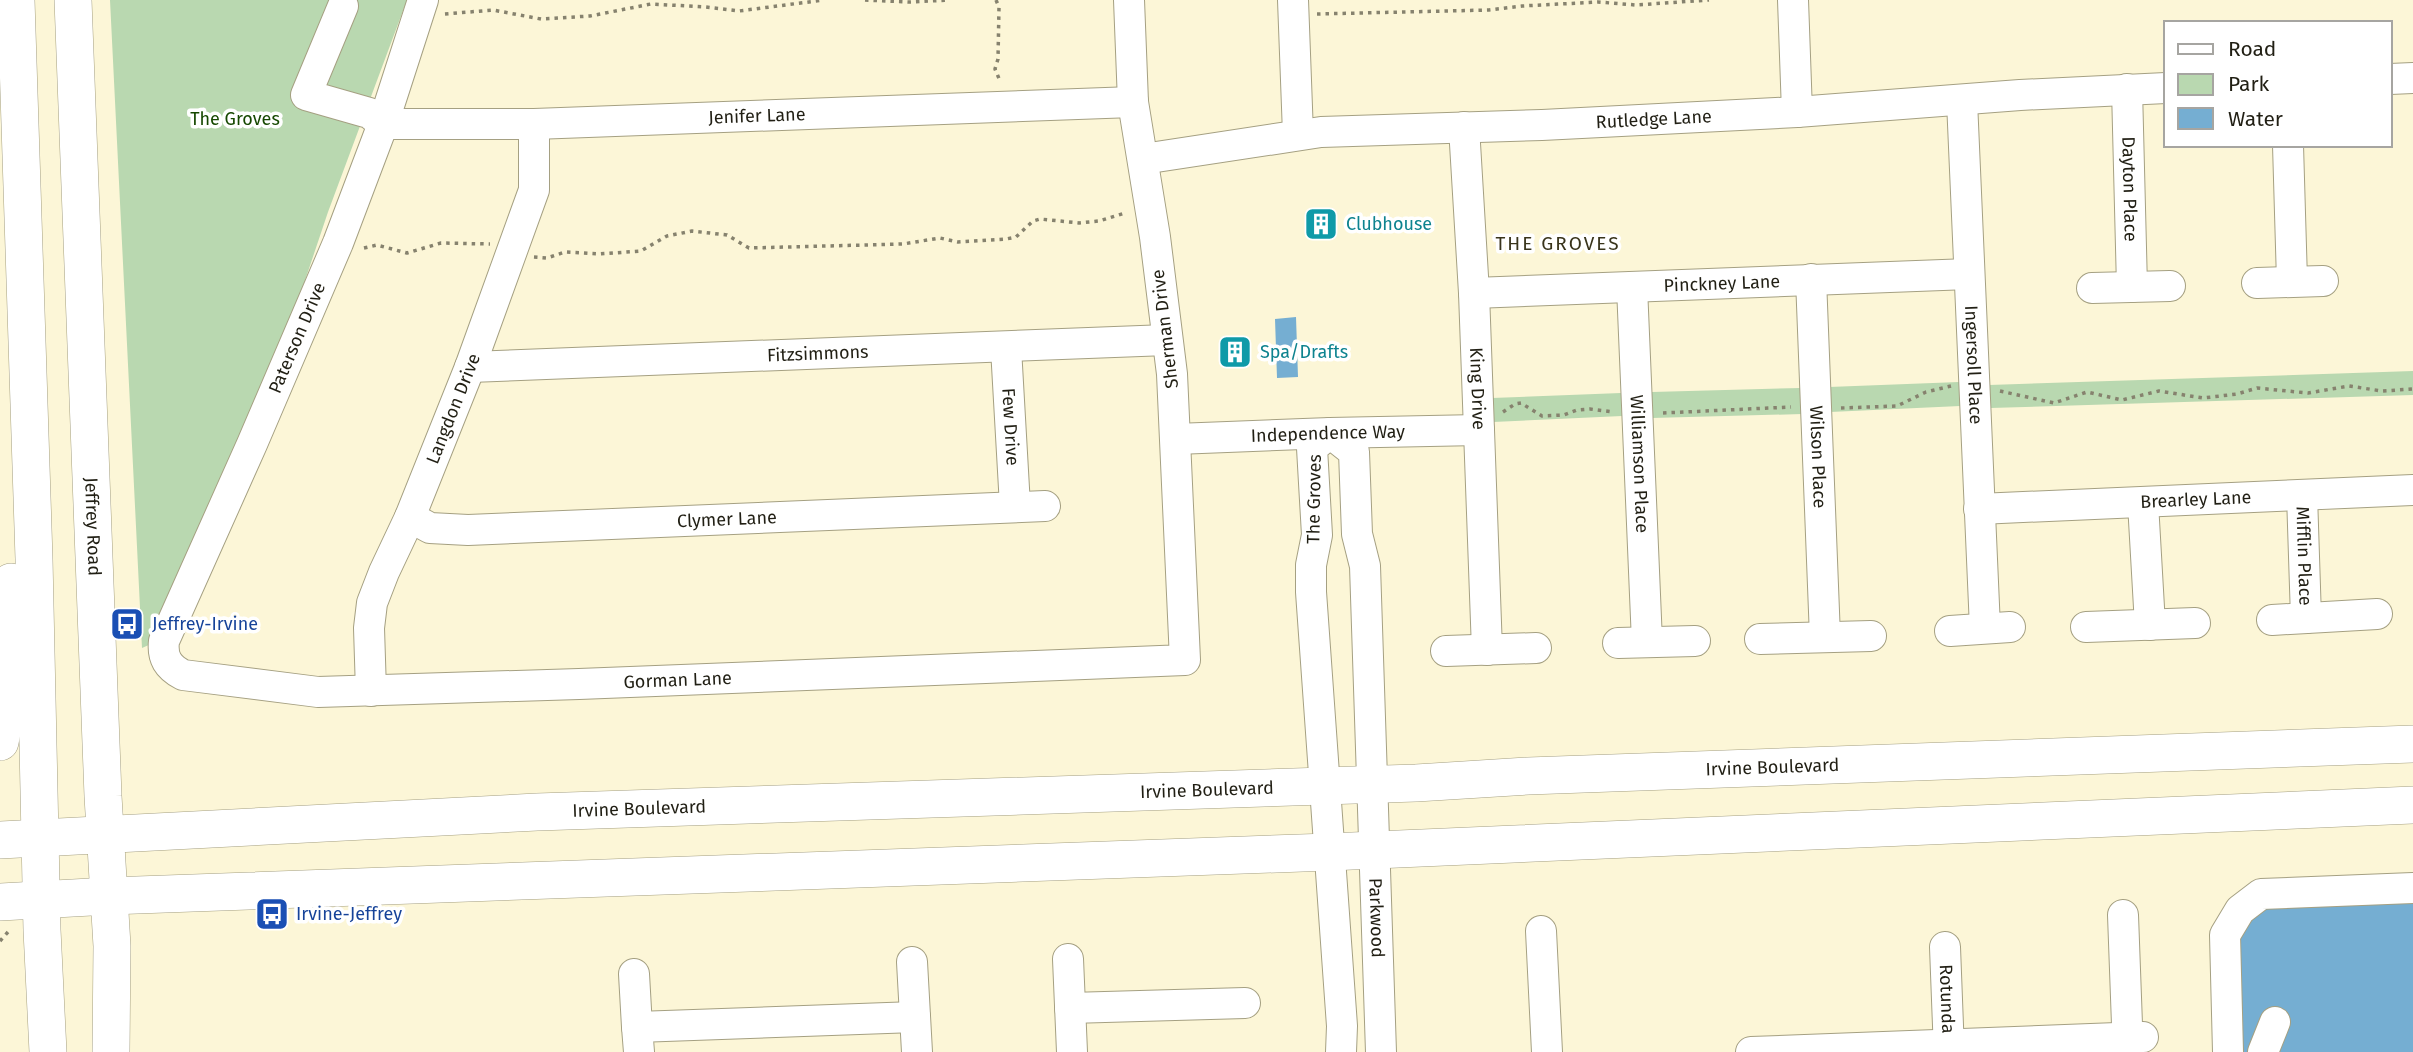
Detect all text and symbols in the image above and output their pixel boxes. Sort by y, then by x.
legend [2164,21,2392,147]
text: Road [2228,36,2276,62]
text: Park [2228,71,2270,97]
street label: Jenifer Lane [708,103,806,129]
street label: Rutledge Lane [1595,105,1712,133]
text: Water [2228,106,2283,132]
park label: The Groves [190,108,280,130]
street label: Dayton Place [2117,136,2142,242]
building icon: Clubhouse [1302,205,1340,243]
place label: Clubhouse [1346,213,1432,235]
district label: THE GROVES [1495,232,1621,255]
street label: Sherman Drive [1147,268,1183,390]
street label: Pinckney Lane [1663,270,1781,297]
street label: Paterson Drive [264,279,330,397]
street label: Ingersoll Place [1960,305,1987,425]
building icon: Spa/Drafts [1216,333,1254,371]
street label: Fitzsimmons [767,341,869,366]
place label: Spa/Drafts [1260,341,1348,363]
street label: King Drive [1465,347,1490,430]
street label: Langdon Drive [421,350,485,467]
street label: Few Drive [997,387,1024,466]
street label: Williamson Place [1626,394,1653,533]
street label: Wilson Place [1805,405,1831,509]
street label: Independence Way [1250,420,1405,447]
street label: The Groves [1302,454,1326,544]
street label: Jeffrey Road [80,477,106,576]
street label: Brearley Lane [2140,486,2252,513]
street label: Clymer Lane [677,506,777,532]
street label: Mifflin Place [2291,506,2317,606]
bus stop icon: Jeffrey-Irvine [108,605,146,643]
place label: Jeffrey-Irvine [152,613,258,635]
street label: Gorman Lane [623,667,732,693]
street label: Irvine Boulevard [1705,754,1840,781]
street label: Irvine Boulevard [1140,777,1274,803]
street label: Irvine Boulevard [572,795,706,822]
street label: Parkwood [1364,877,1389,958]
bus stop icon: Irvine-Jeffrey [253,895,291,933]
place label: Irvine-Jeffrey [296,903,402,925]
street label: Rotunda [1935,964,1959,1034]

